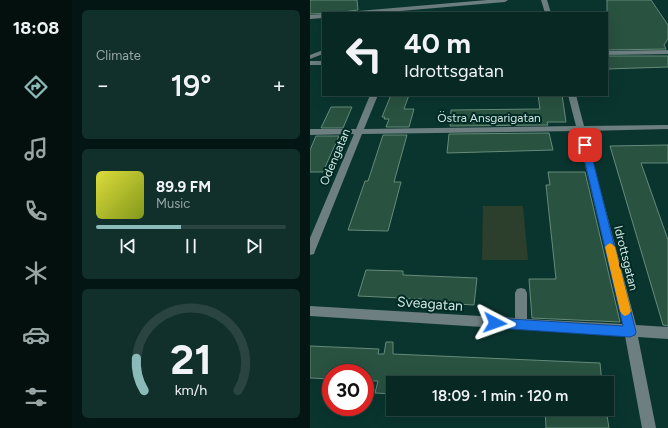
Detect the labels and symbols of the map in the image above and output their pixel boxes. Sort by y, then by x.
street label: Östra Ansgarigatan [437,111,541,125]
street label: Odengatan [317,126,353,187]
pin [568,128,602,162]
street label: Idrottsgatan [611,224,641,292]
street label: Sveagatan [396,293,464,315]
position arrow [474,302,516,344]
speed limit sign: 30 [322,364,374,416]

